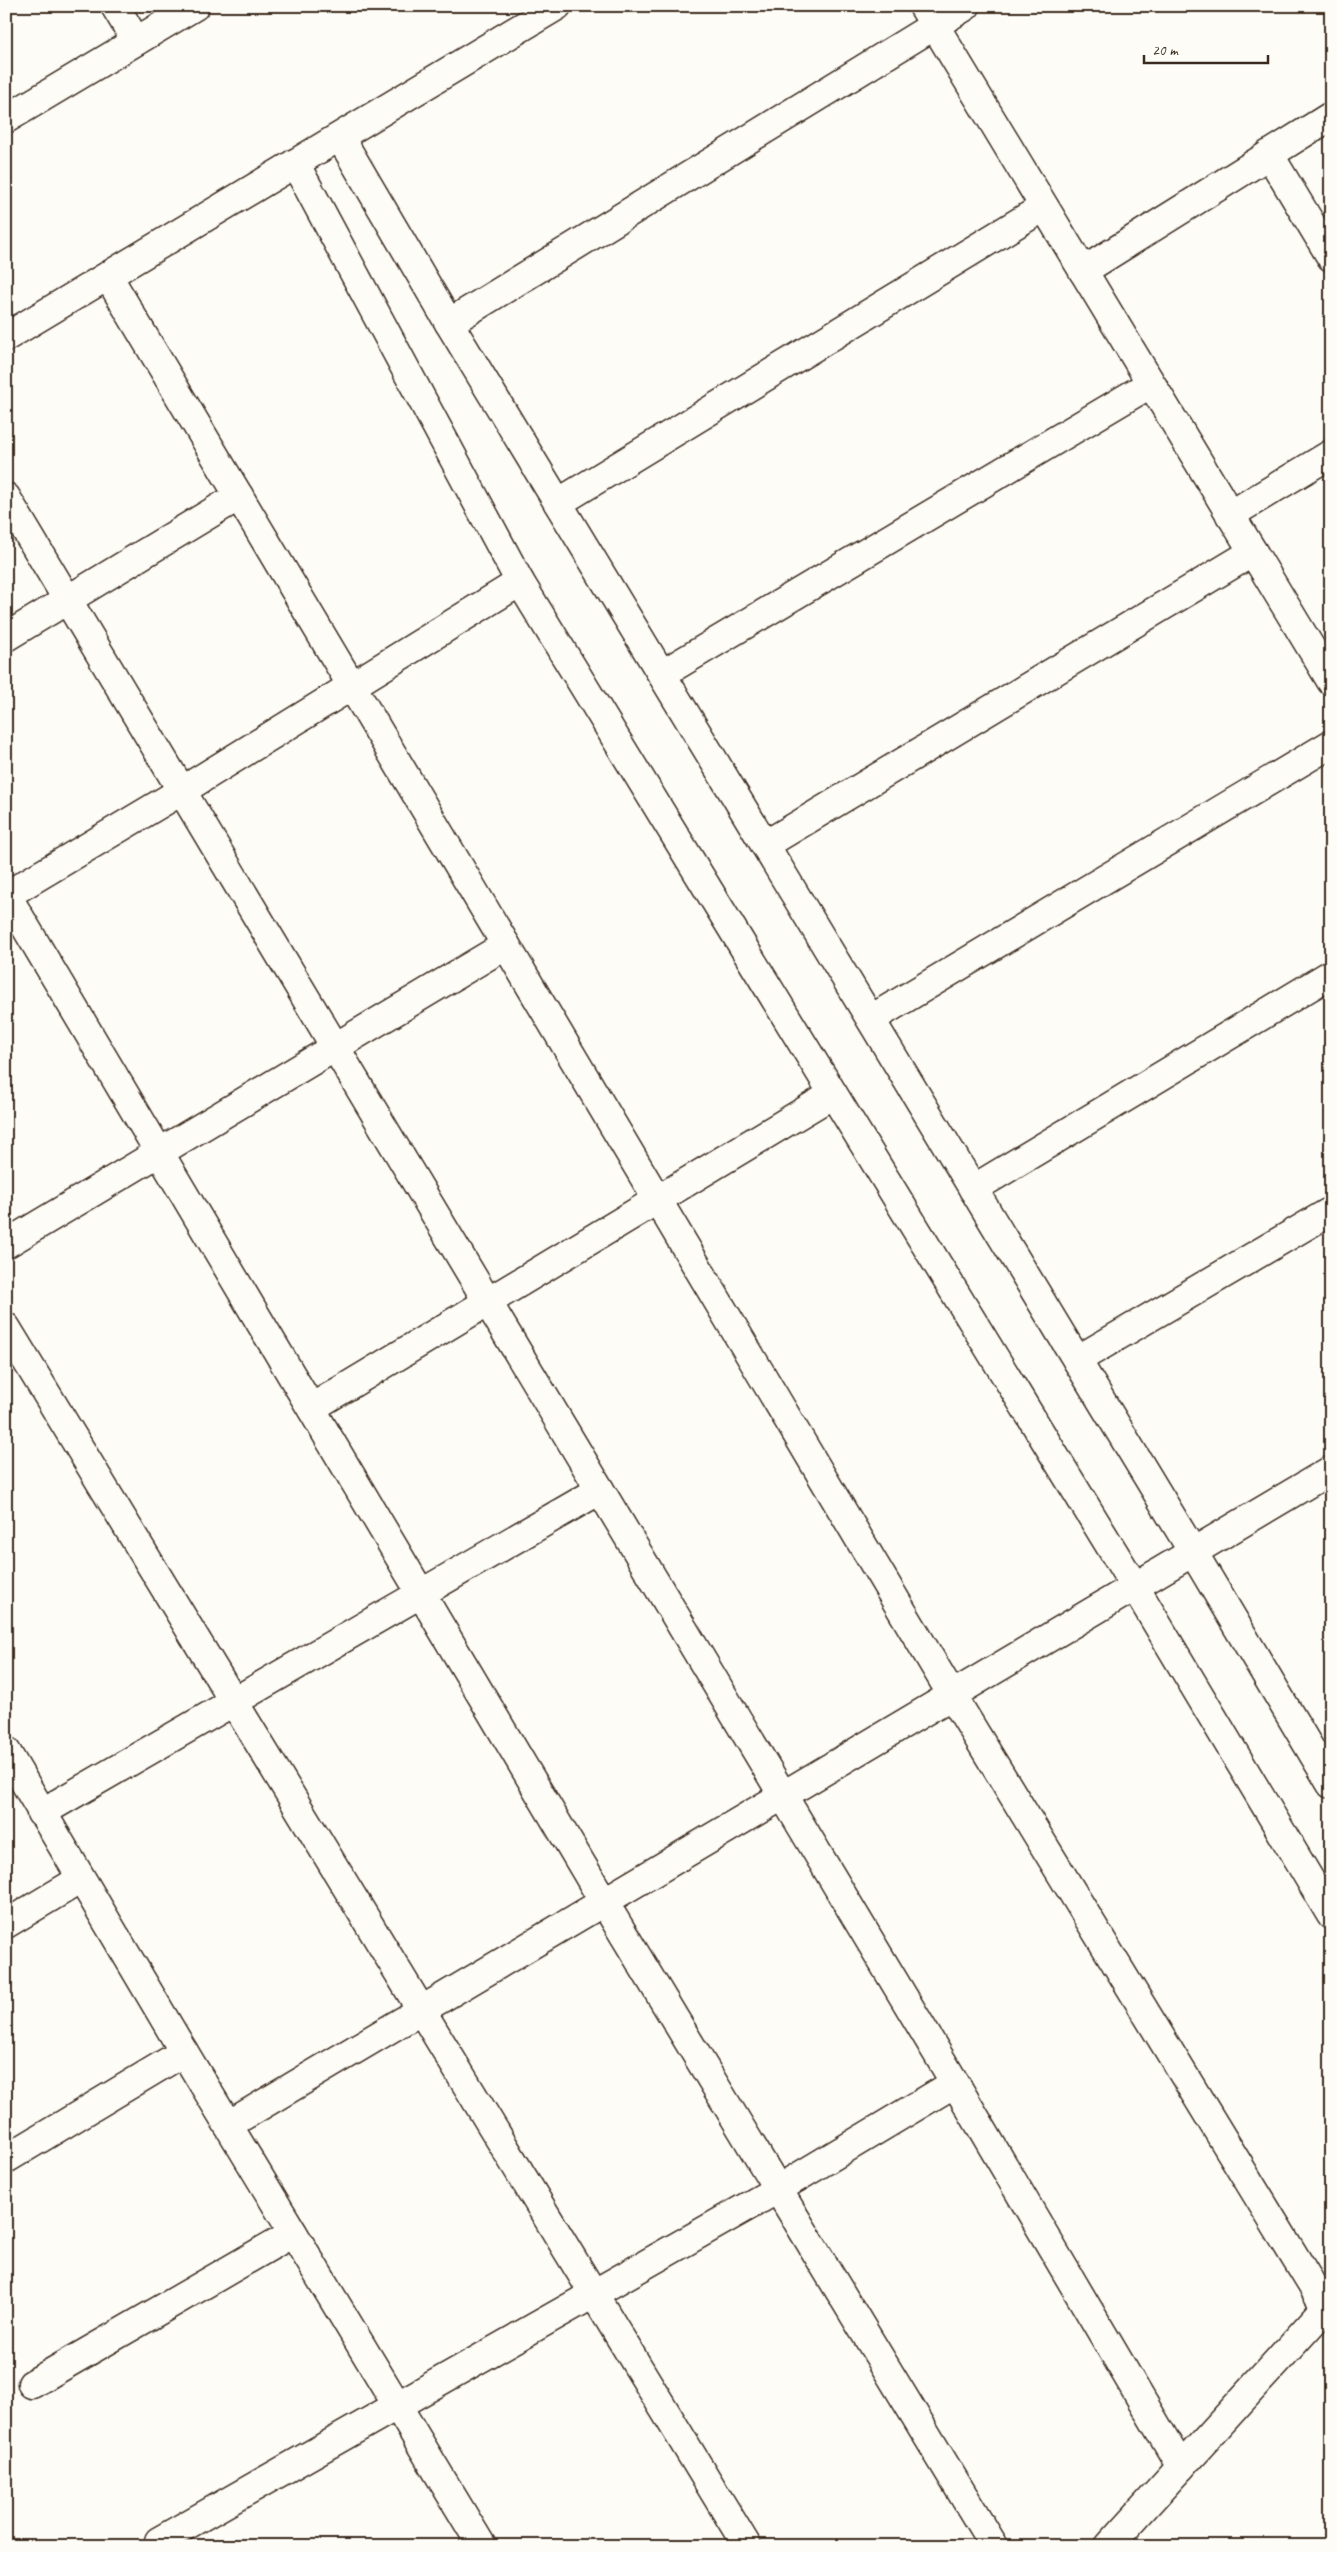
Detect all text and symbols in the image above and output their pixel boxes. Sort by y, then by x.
scale bar [1144,32,1268,64]
text: 20 m [1152,41,1179,60]

